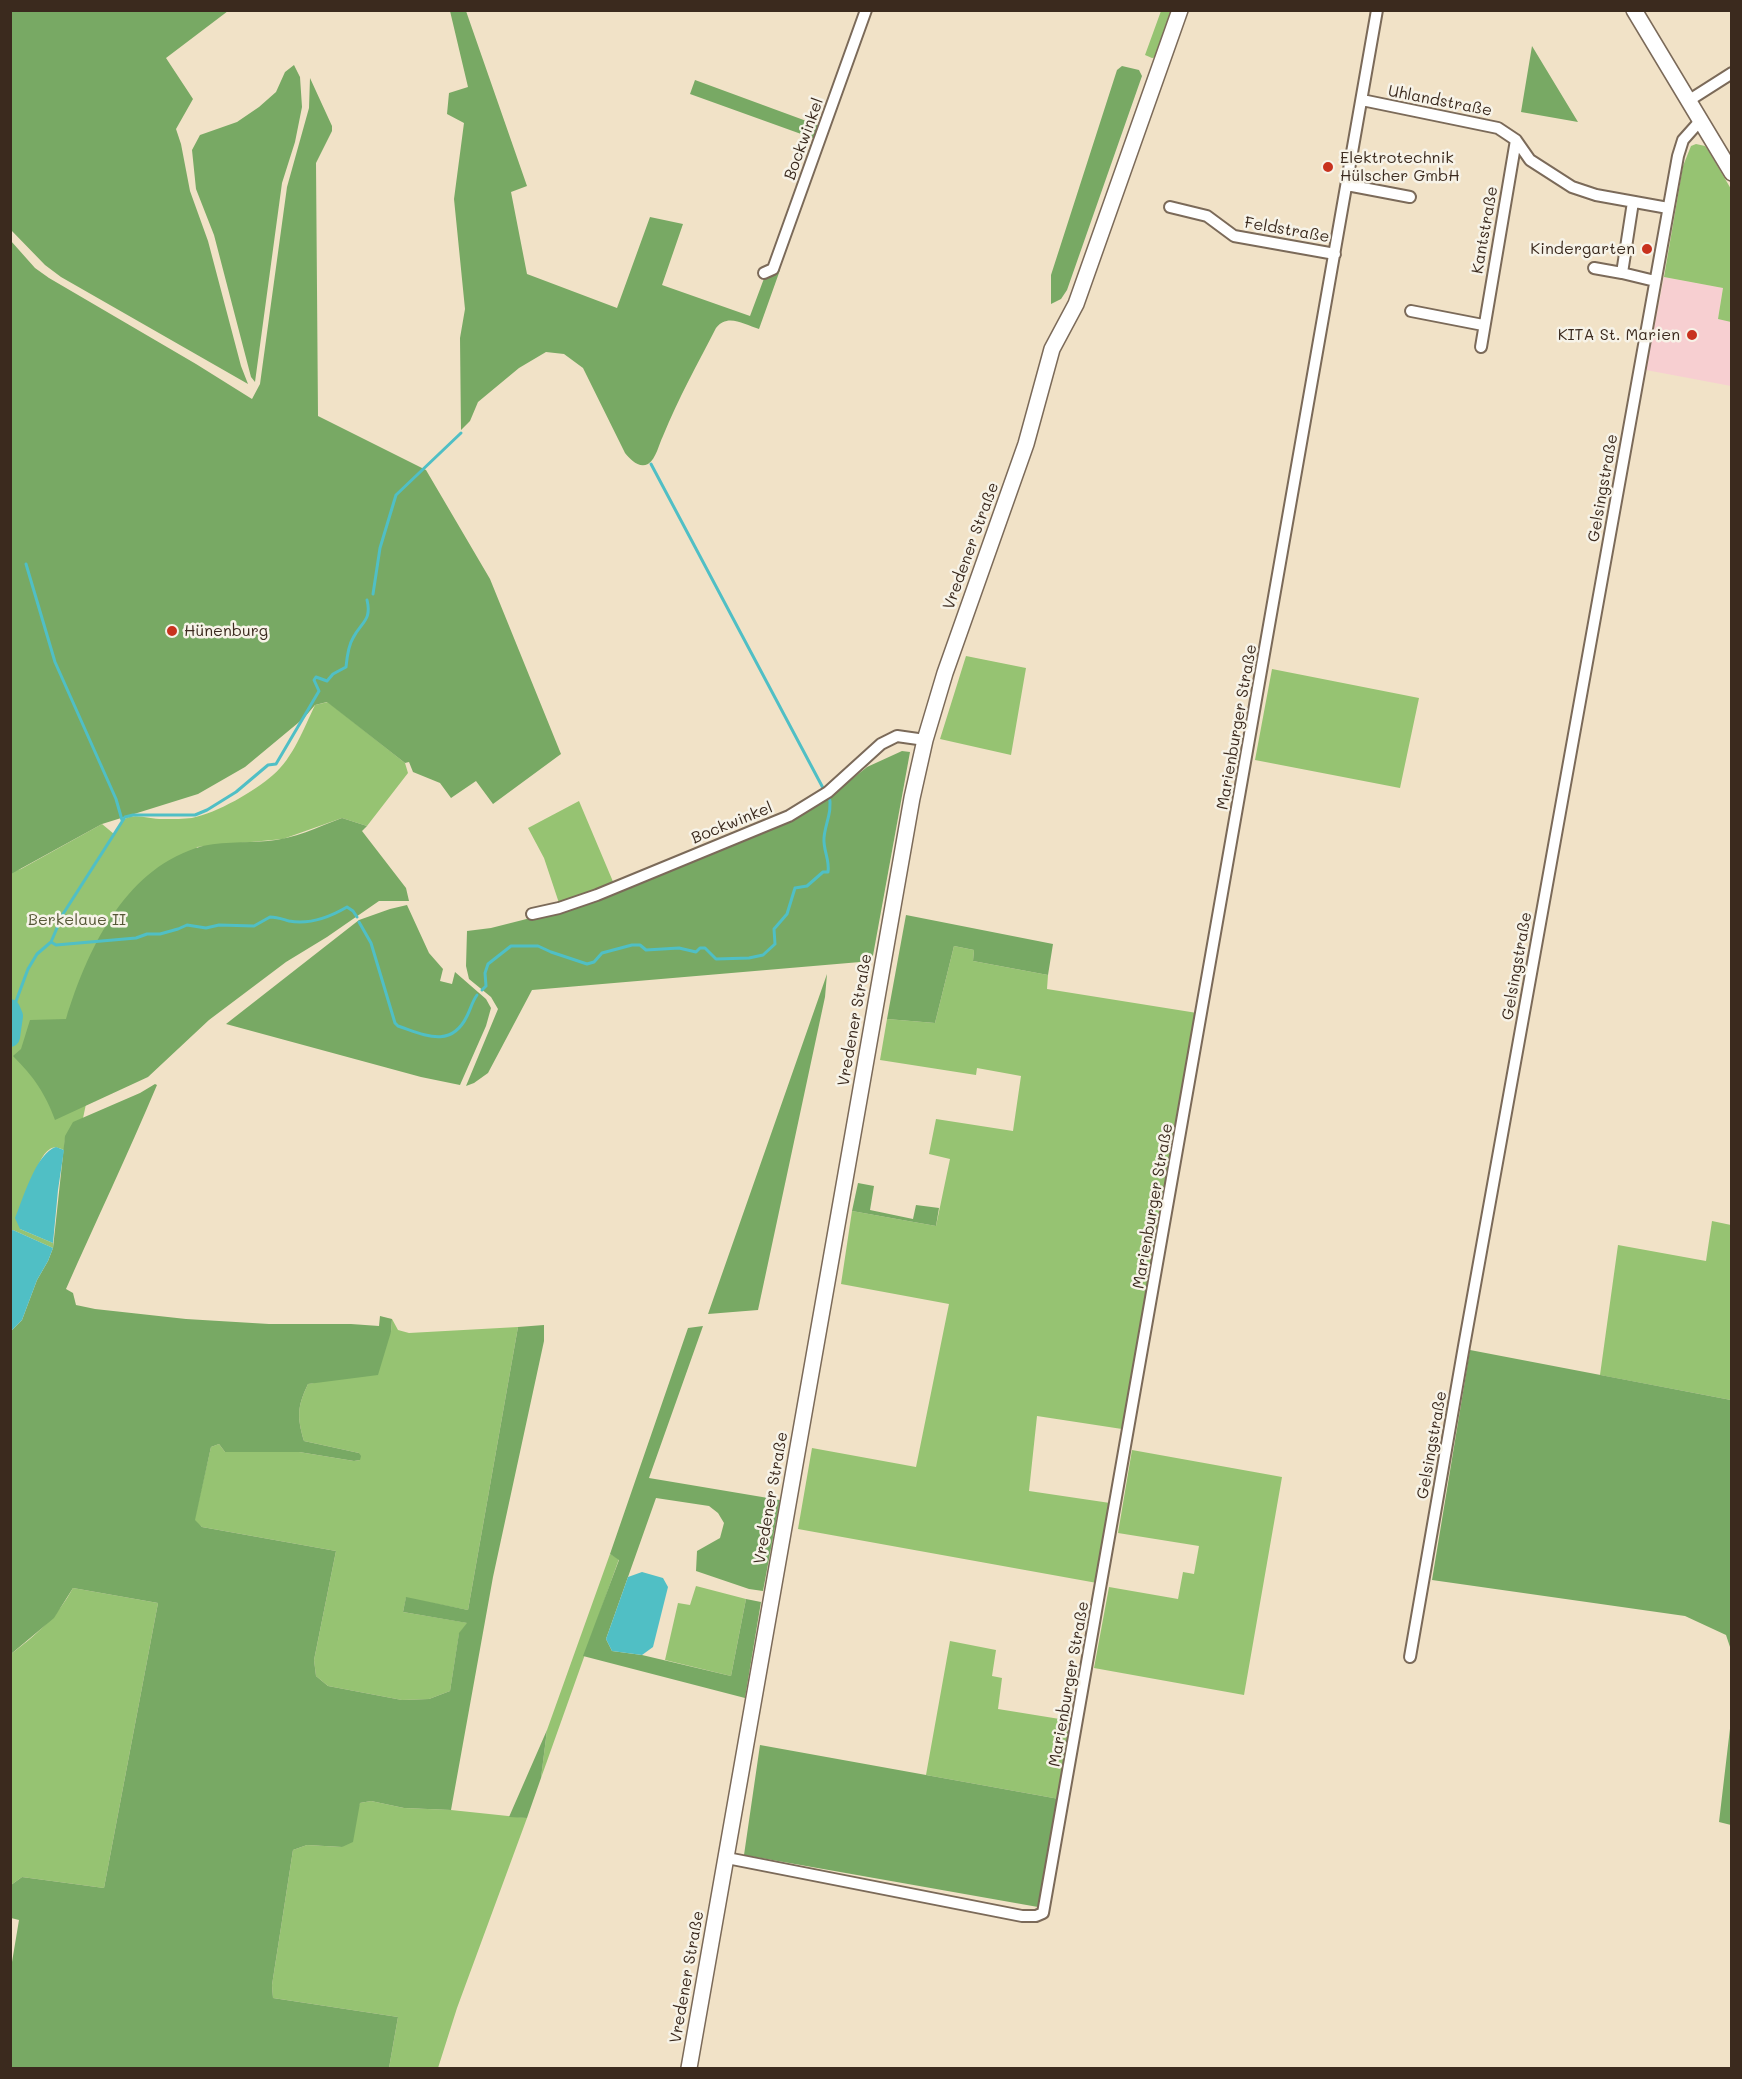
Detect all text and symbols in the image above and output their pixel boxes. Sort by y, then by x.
street label: Uhlandstraße [1386,82,1494,120]
street label: Bockwinkel [780,95,828,183]
place label: Elektrotechnik Hülscher GmbH [1340,148,1460,186]
marker: Elektrotechnik Hülscher GmbH [1321,160,1335,174]
street label: Kantstraße [1468,185,1502,275]
street label: Feldstraße [1243,213,1331,247]
place label: Kindergarten [1530,239,1635,259]
marker: Kindergarten [1640,242,1654,256]
place label: KITA St. Marien [1558,325,1680,345]
marker: KITA St. Marien [1685,328,1699,342]
street label: Gelsingstraße [1584,432,1622,544]
street label: Vredener Straße [939,480,1003,612]
place label: Hünenburg [184,621,268,641]
marker: Hünenburg [165,624,179,638]
street label: Marienburger Straße [1213,643,1261,811]
street label: Bockwinkel [689,798,775,848]
park label: Berkelaue II [28,910,126,930]
street label: Gelsingstraße [1498,910,1536,1022]
street label: Vredener Straße [834,952,876,1088]
street label: Marienburger Straße [1129,1122,1177,1290]
street label: Gelsingstraße [1413,1389,1451,1501]
street label: Vredener Straße [750,1430,792,1566]
street label: Marienburger Straße [1045,1600,1093,1768]
street label: Vredener Straße [666,1909,708,2045]

